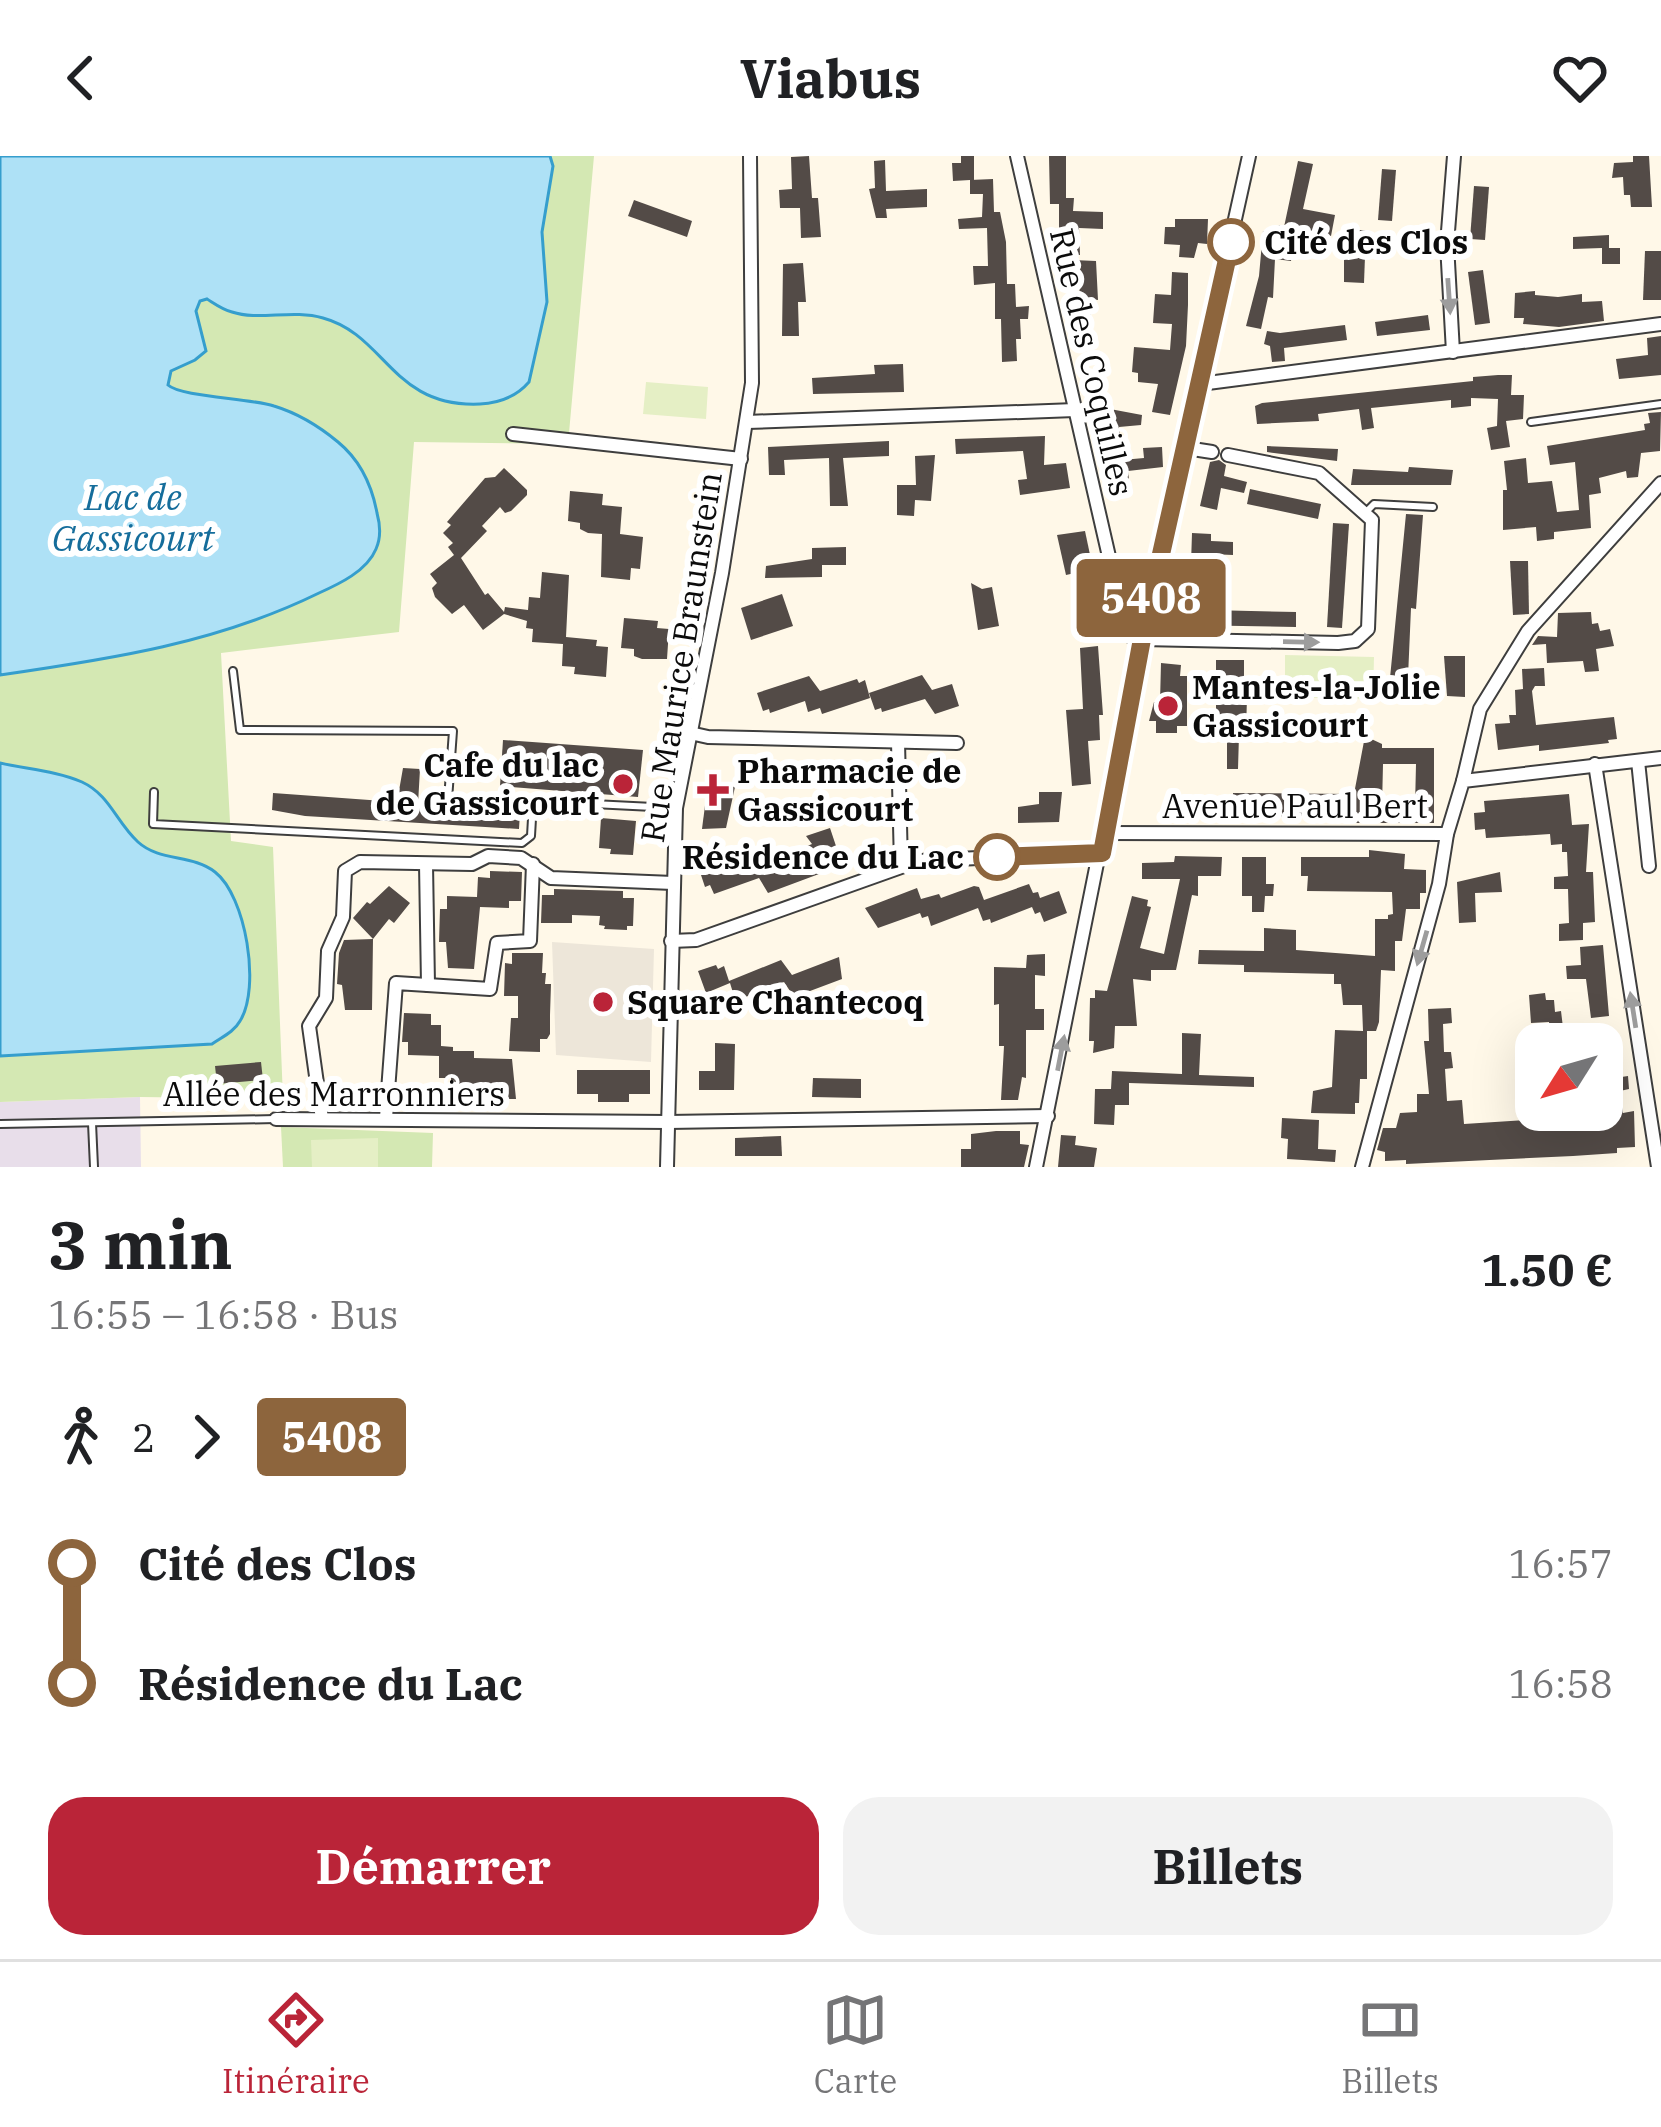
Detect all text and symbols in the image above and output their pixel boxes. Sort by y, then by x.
text: Viabus [740,43,921,113]
icon: back [48,45,114,111]
icon: heart [1547,45,1613,111]
marker: Cité des Clos [1209,220,1253,264]
place label: Cité des Clos [1264,220,1468,263]
street label: Rue des Coquilles [1041,224,1144,500]
one-way arrow [1439,278,1458,315]
street label: Rue Maurice Braunstein [630,469,731,845]
water label: Lac de Gassicourt [52,473,216,561]
line badge: 5408 [1067,559,1235,637]
text: 5408 [1101,570,1201,625]
one-way arrow [1283,633,1321,652]
place label: Mantes-la-Jolie Gassicourt [1192,665,1441,746]
marker: Mantes-la-Jolie Gassicourt [1155,693,1181,719]
place label: Cafe du lac de Gassicourt [376,743,599,824]
place label: Pharmacie de Gassicourt [737,749,962,830]
marker: Cafe du lac de Gassicourt [610,771,636,797]
marker: Pharmacie de Gassicourt [700,777,726,803]
street label: Avenue Paul Bert [1162,784,1428,827]
place label: Résidence du Lac [682,835,964,878]
marker: Résidence du Lac [975,835,1019,879]
one-way arrow [1411,929,1430,966]
place label: Square Chantecoq [627,980,924,1023]
marker: Square Chantecoq [590,989,616,1015]
one-way arrow [1624,991,1643,1028]
north arrow [1515,1023,1623,1131]
map controls [1515,1023,1623,1131]
one-way arrow [1052,1033,1071,1071]
street label: Allée des Marronniers [163,1072,505,1115]
text: 3 min [48,1201,233,1287]
text: 1.50 € [1481,1240,1613,1298]
text: 16:55 – 16:58 · Bus [48,1289,398,1340]
icon: walk [48,1404,114,1470]
icon: forward [173,1404,239,1470]
text: 5408 [281,1409,382,1464]
text: 2 [132,1412,155,1463]
text: Cité des Clos [138,1534,417,1592]
text: 16:57 [1508,1538,1613,1589]
text: Résidence du Lac [138,1654,523,1712]
text: 16:58 [1508,1658,1613,1709]
button: Démarrer [48,1797,819,1935]
button: Billets [843,1797,1613,1935]
tab: Itinéraire [222,1987,370,2102]
tab: Carte [814,1987,897,2102]
tab: Billets [1341,1987,1439,2102]

